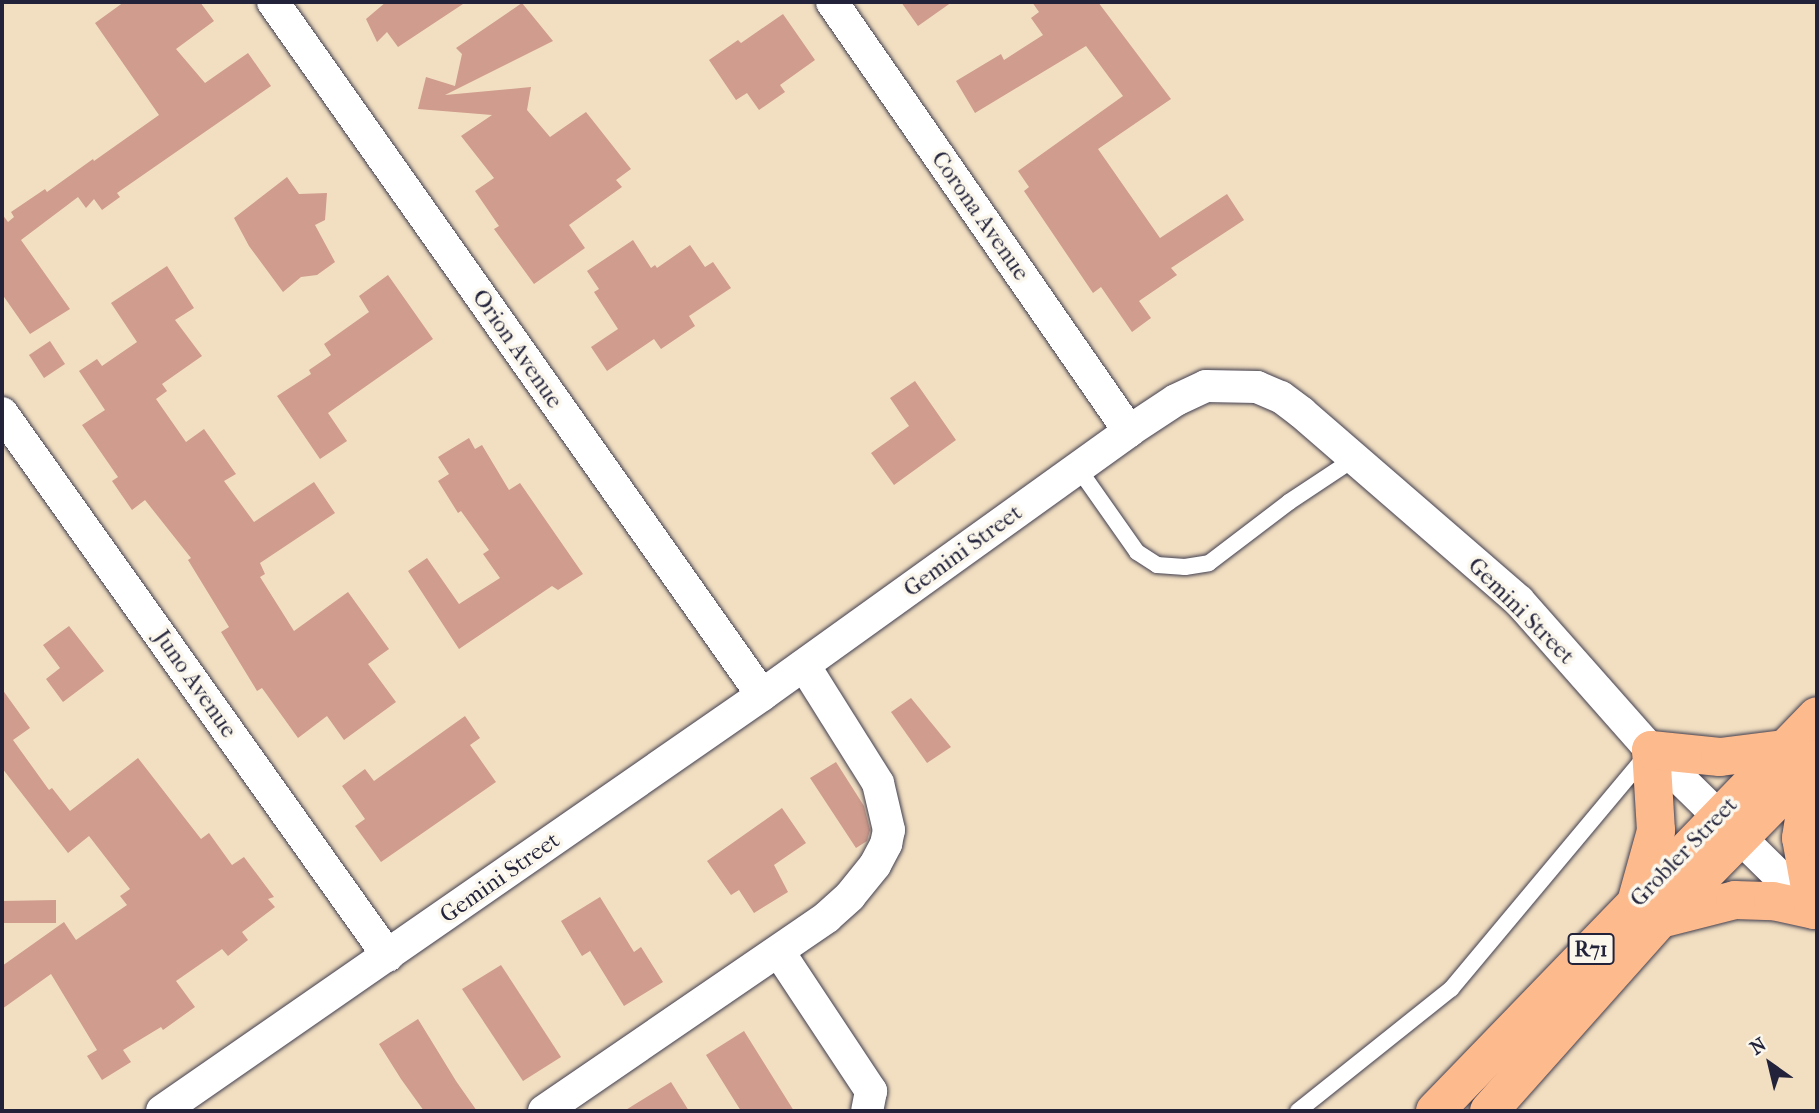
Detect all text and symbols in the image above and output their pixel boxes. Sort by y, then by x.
street label: Corona Avenue [925,146,1035,286]
street label: Orion Avenue [466,284,568,414]
street label: Gemini Street [899,499,1027,603]
street label: Gemini Street [1462,552,1580,670]
street label: Juno Avenue [148,625,242,743]
street label: Grobler Street [1625,791,1743,913]
street label: Gemini Street [435,827,565,929]
road number: R71 [1566,932,1616,967]
north arrow [1735,1029,1805,1099]
text: N [1746,1033,1770,1060]

